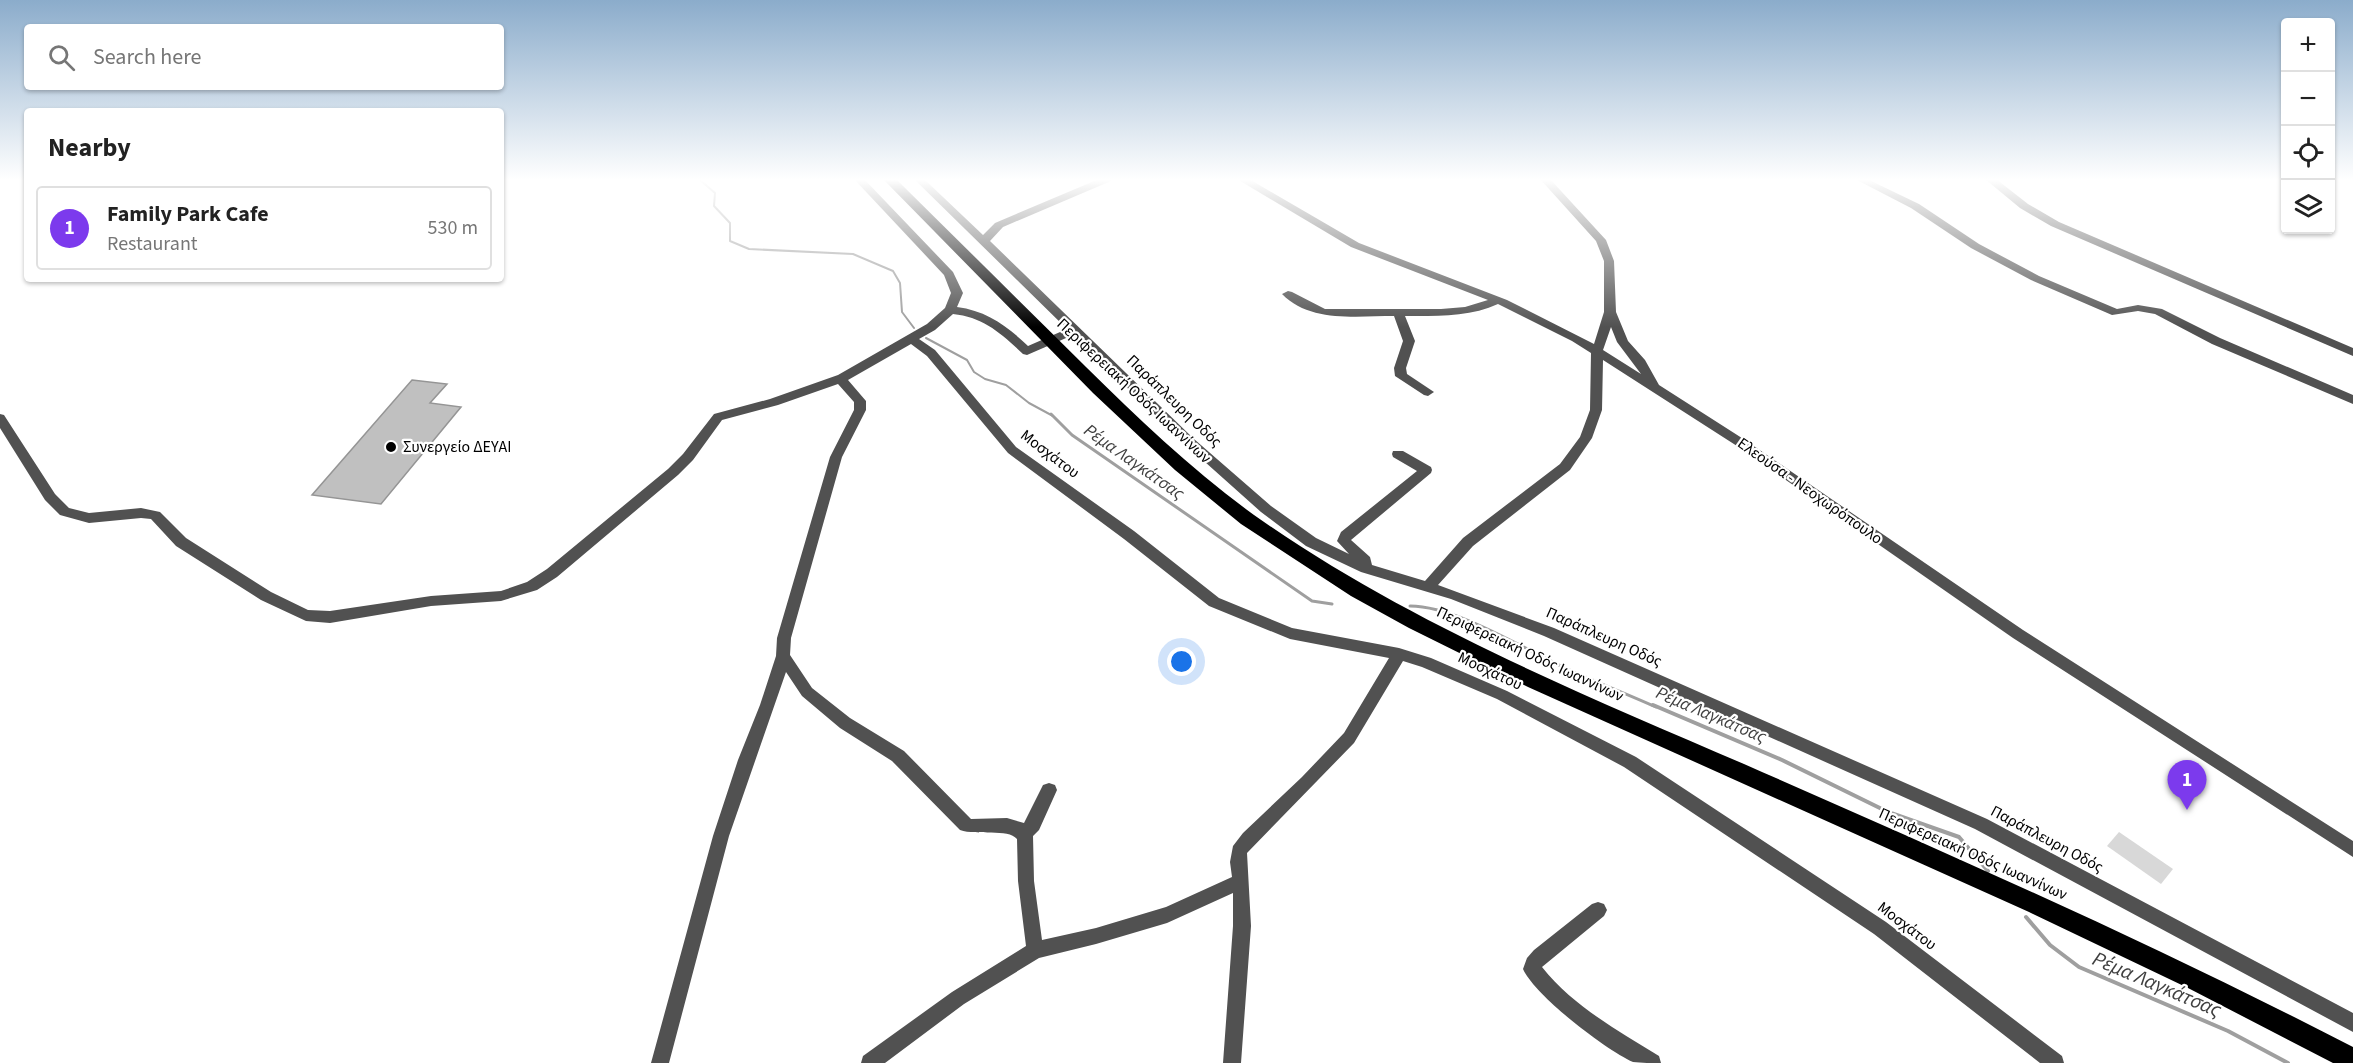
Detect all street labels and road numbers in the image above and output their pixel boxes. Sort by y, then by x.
street label: Περιφερειακή Οδός Ιωαννίνων [1052,313,1216,469]
street label: Παράπλευρη Οδός [1122,350,1227,452]
street label: Μοσχάτου [1016,424,1084,484]
street label: Ελεούσα - Νεοχωρόπουλο [1733,433,1887,549]
street label: Περιφερειακή Οδός Ιωαννίνων [1433,601,1627,707]
street label: Παράπλευρη Οδός [1543,602,1666,672]
street label: Μοσχάτου [1454,646,1526,696]
street label: Παράπλευρη Οδός [1987,800,2107,878]
street label: Περιφερειακή Οδός Ιωαννίνων [1875,802,2071,906]
street label: Μοσχάτου [1873,896,1941,956]

